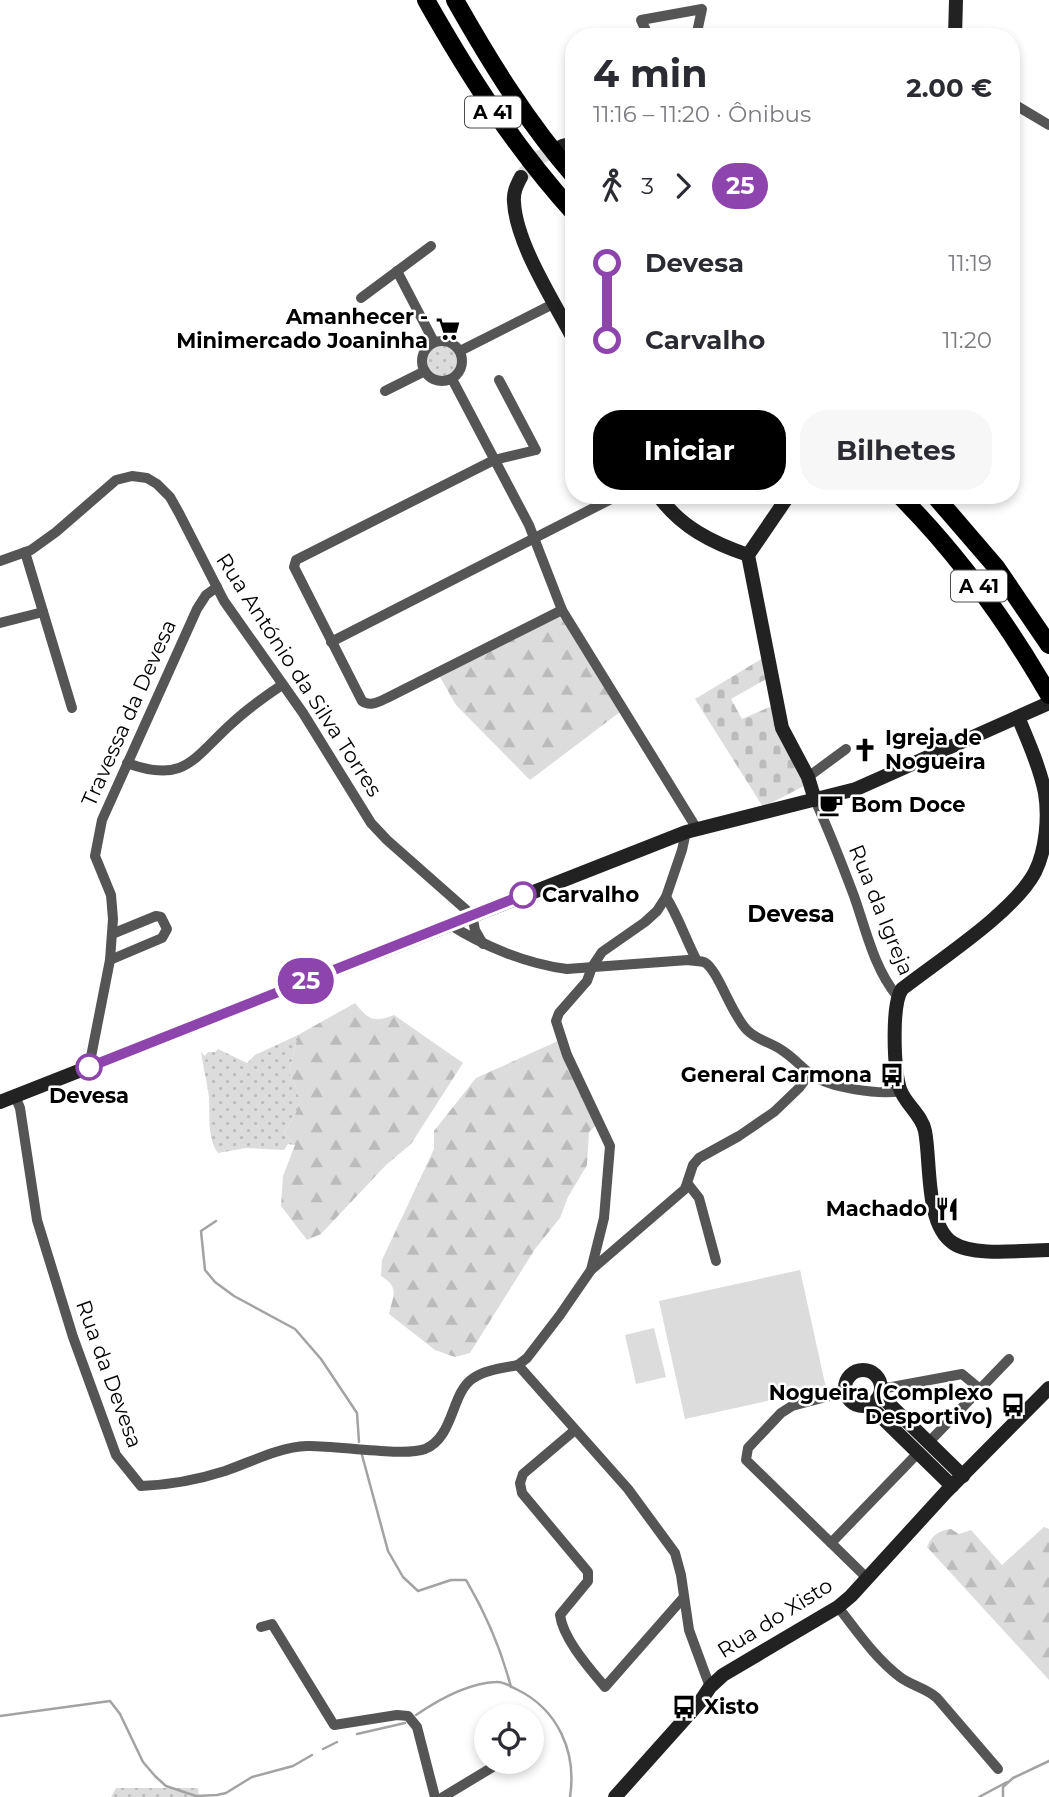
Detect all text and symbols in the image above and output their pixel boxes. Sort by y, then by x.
text: 4 min [593,50,708,97]
text: 2.00 € [906,72,992,104]
road number: A 41 [465,96,521,128]
text: 11:16 – 11:20 · Ônibus [593,100,811,128]
icon: walk [593,167,631,205]
icon: forward [664,167,702,205]
text: 25 [726,171,754,200]
text: 3 [641,172,654,200]
text: Devesa [645,247,744,279]
text: 11:19 [948,249,992,277]
place label: Amanhecer - Minimercado Joaninha [176,304,428,353]
supermarket icon: Amanhecer - Minimercado Joaninha [434,315,462,343]
text: Carvalho [645,324,765,356]
text: 11:20 [942,326,992,354]
button: Iniciar [593,410,786,490]
button: Bilhetes [800,410,992,490]
street label: Rua António da Silva Torres [211,548,387,801]
road number: A 41 [951,570,1007,601]
street label: Travessa da Devesa [76,615,181,810]
place label: Igreja de Nogueira [885,725,986,774]
church icon: Igreja de Nogueira [851,736,879,764]
cafe icon: Bom Doce [817,791,845,819]
place label: Bom Doce [851,792,965,817]
street label: Rua da Igreja [844,841,919,979]
marker: Carvalho [510,882,536,908]
place label: Carvalho [542,882,639,907]
district label: Devesa [747,900,835,928]
line badge: 25 [274,958,338,1004]
text: 25 [292,966,320,995]
marker: Devesa [76,1054,102,1080]
bus stop icon: General Carmona [878,1061,906,1089]
place label: General Carmona [681,1062,872,1087]
place label: Devesa [49,1083,129,1108]
restaurant icon: Machado [933,1195,961,1223]
place label: Machado [826,1196,927,1221]
street label: Rua da Devesa [71,1296,148,1451]
place label: Nogueira (Complexo Desportivo) [769,1380,993,1429]
bus stop icon: Nogueira (Complexo Desportivo) [999,1391,1027,1419]
street label: Rua do Xisto [713,1572,837,1663]
bus stop icon: Xisto [670,1693,698,1721]
place label: Xisto [704,1694,759,1719]
map controls [474,1704,544,1774]
button: locate [474,1704,544,1774]

